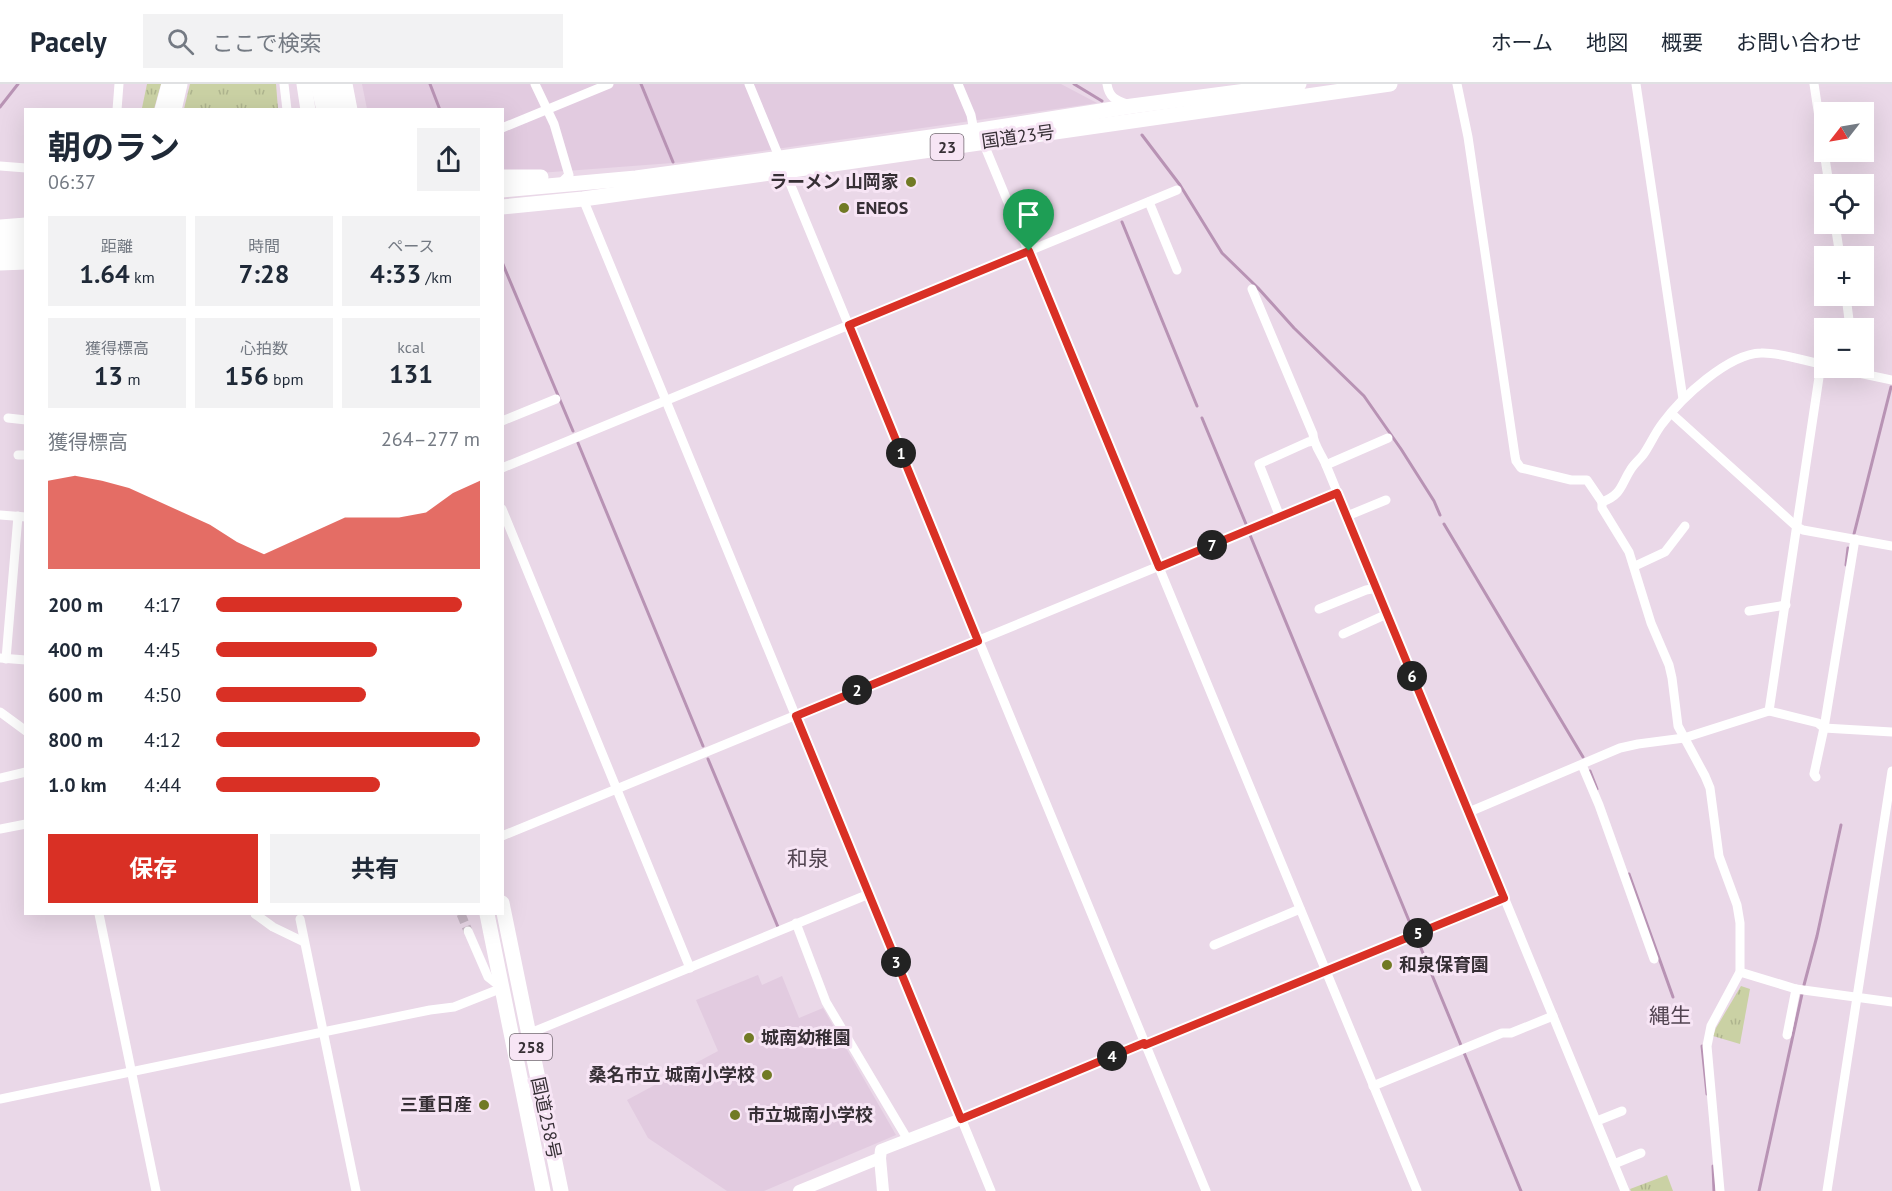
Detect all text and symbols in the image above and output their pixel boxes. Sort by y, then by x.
search box [143,14,563,68]
text: Pacely [30,23,107,60]
icon: search [164,25,197,58]
text: ここで検索 [212,29,322,57]
text: ホーム [1491,29,1553,56]
text: 地図 [1586,29,1628,56]
text: 概要 [1661,29,1703,56]
text: お問い合わせ [1736,29,1862,56]
north arrow [1814,102,1874,162]
map controls [1814,102,1874,378]
street label: 国道23号 [980,120,1056,153]
text: 朝のラン [48,125,180,168]
button: share [417,128,480,191]
road number: 23 [930,134,964,160]
text: 06:37 [48,169,96,195]
place label: ラーメン 山岡家 [769,170,899,193]
button: locate [1814,174,1874,234]
marker: ラーメン 山岡家 [904,175,918,189]
pin [1003,189,1054,251]
place label: ENEOS [856,196,908,219]
icon: arrive [1012,198,1045,231]
marker: ENEOS [837,201,851,215]
text: 距離 [101,236,133,256]
text: 時間 [248,236,280,256]
text: ペース [387,236,435,256]
button: + [1814,246,1874,306]
text: 1.64 [79,257,130,290]
text: 7:28 [238,257,290,290]
text: 4:33 [370,257,421,290]
text: km [130,267,155,287]
text: /km [421,267,452,287]
button: − [1814,318,1874,378]
text: kcal [397,337,425,357]
text: 獲得標高 [85,338,149,358]
text: 心拍数 [240,338,288,358]
text: 131 [389,357,433,390]
text: 13 [94,359,123,392]
text: 156 [225,359,269,392]
text: m [123,369,140,389]
text: bpm [269,369,303,389]
text: 264–277 m [381,426,480,452]
text: 獲得標高 [48,429,128,455]
pin: 1 [886,438,916,468]
text: 1 [896,443,906,463]
pin: 7 [1197,530,1227,560]
text: 7 [1207,535,1217,555]
text: 200 m [48,592,103,618]
text: 4:17 [144,592,181,618]
text: 400 m [48,637,103,663]
text: 4:45 [144,637,181,663]
pin: 6 [1397,661,1427,691]
text: 6 [1407,666,1417,686]
pin: 2 [842,675,872,705]
text: 2 [852,680,862,700]
text: 600 m [48,682,103,708]
text: 4:50 [144,682,181,708]
text: 800 m [48,727,103,753]
text: 4:12 [144,727,181,753]
text: 1.0 km [48,772,107,798]
text: 4:44 [144,772,181,798]
button: 保存 [48,834,258,903]
button: 共有 [270,834,480,903]
district label: 和泉 [787,845,829,872]
pin: 5 [1403,918,1433,948]
text: 5 [1413,923,1423,943]
pin: 3 [881,947,911,977]
text: 3 [891,952,901,972]
place label: 和泉保育園 [1399,953,1489,976]
marker: 和泉保育園 [1380,958,1394,972]
district label: 縄生 [1649,1002,1691,1029]
place label: 城南幼稚園 [761,1026,851,1049]
marker: 城南幼稚園 [742,1031,756,1045]
road number: 258 [510,1034,552,1060]
pin: 4 [1097,1041,1127,1071]
text: 4 [1107,1046,1117,1066]
place label: 桑名市立 城南小学校 [588,1063,755,1086]
marker: 桑名市立 城南小学校 [760,1068,774,1082]
street label: 国道258号 [527,1075,566,1161]
place label: 三重日産 [400,1093,472,1116]
marker: 三重日産 [477,1098,491,1112]
place label: 市立城南小学校 [747,1103,873,1126]
marker: 市立城南小学校 [728,1108,742,1122]

